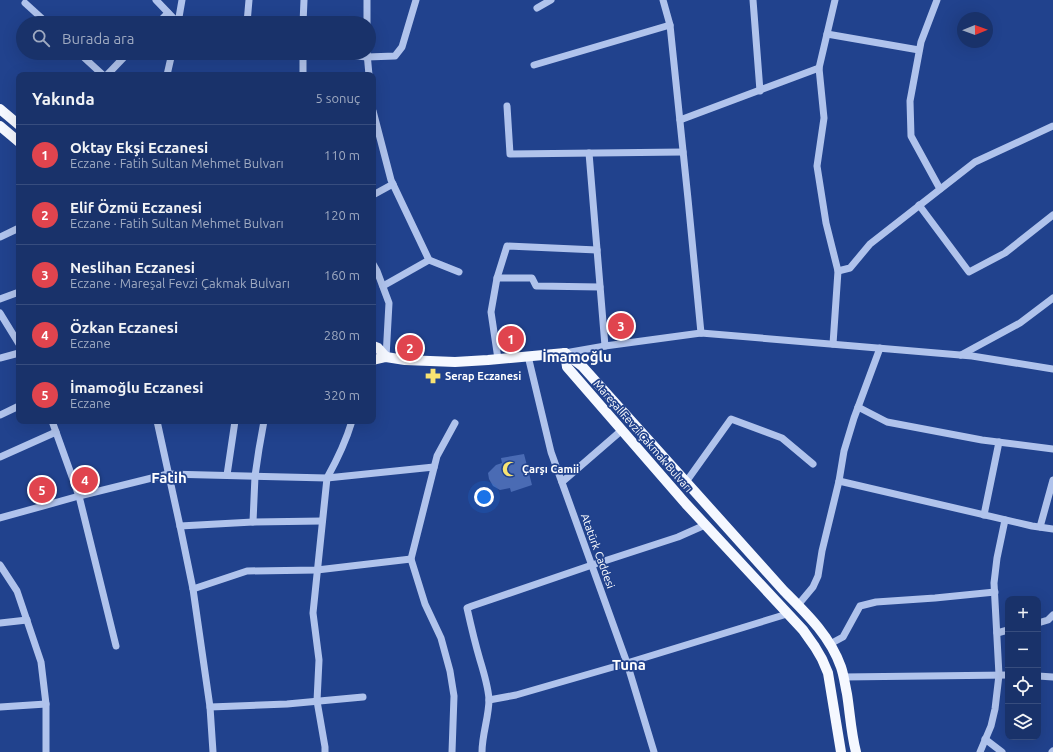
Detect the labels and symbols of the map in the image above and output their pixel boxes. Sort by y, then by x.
north arrow [957,12,993,48]
pin: 3 [608,311,634,341]
pin: 1 [498,324,524,354]
pin: 2 [397,333,423,363]
district label: İmamoğlu [542,348,612,365]
pharmacy icon: Serap Eczanesi [424,367,442,385]
place label: Serap Eczanesi [445,370,521,382]
street label: Mareşal Fevzi Çakmak Bulvarı [591,378,695,494]
mosque icon: Çarşı Camii [501,460,519,478]
place label: Çarşı Camii [522,463,579,475]
pin: 4 [72,465,98,495]
district label: Fatih [151,469,187,486]
pin: 5 [29,475,55,505]
your location [474,487,494,507]
street label: Atatürk Caddesi [579,512,617,590]
district label: Tuna [612,656,646,673]

